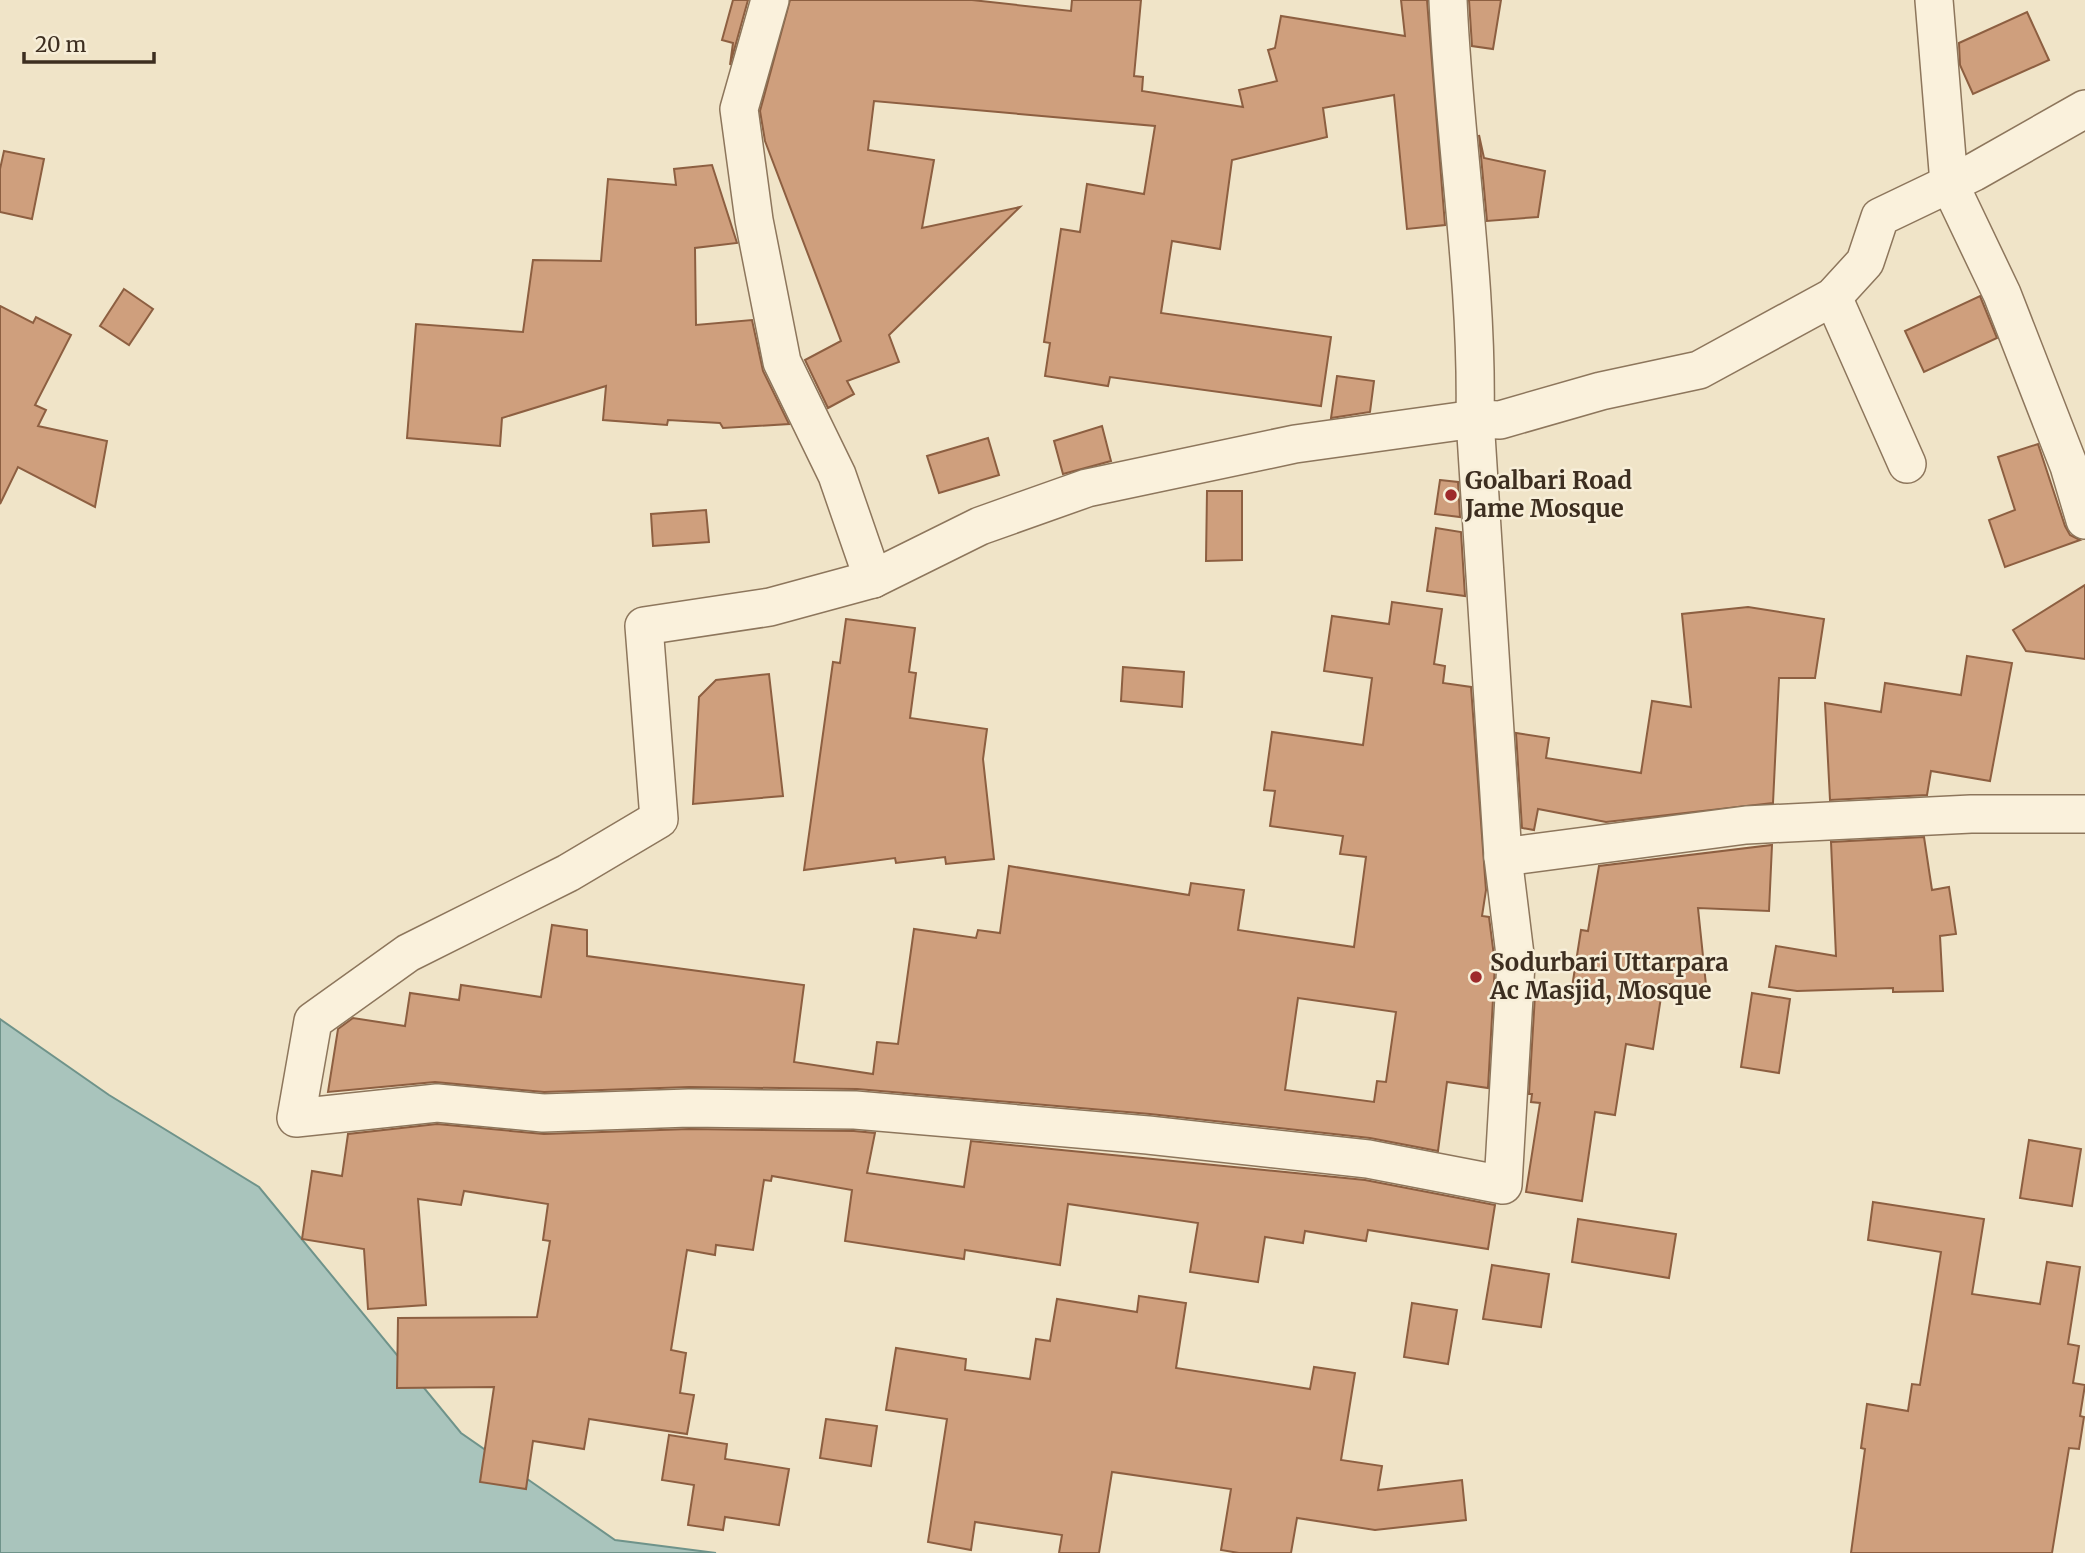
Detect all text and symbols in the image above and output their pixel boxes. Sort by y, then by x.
scale bar [24,21,154,65]
text: 20 m [35,31,87,58]
place label: Goalbari Road Jame Mosque [1464,465,1632,524]
marker: Goalbari Road Jame Mosque [1443,487,1459,503]
place label: Sodurbari Uttarpara Ac Masjid, Mosque [1489,947,1729,1006]
marker: Sodurbari Uttarpara Ac Masjid, Mosque [1468,969,1484,985]

